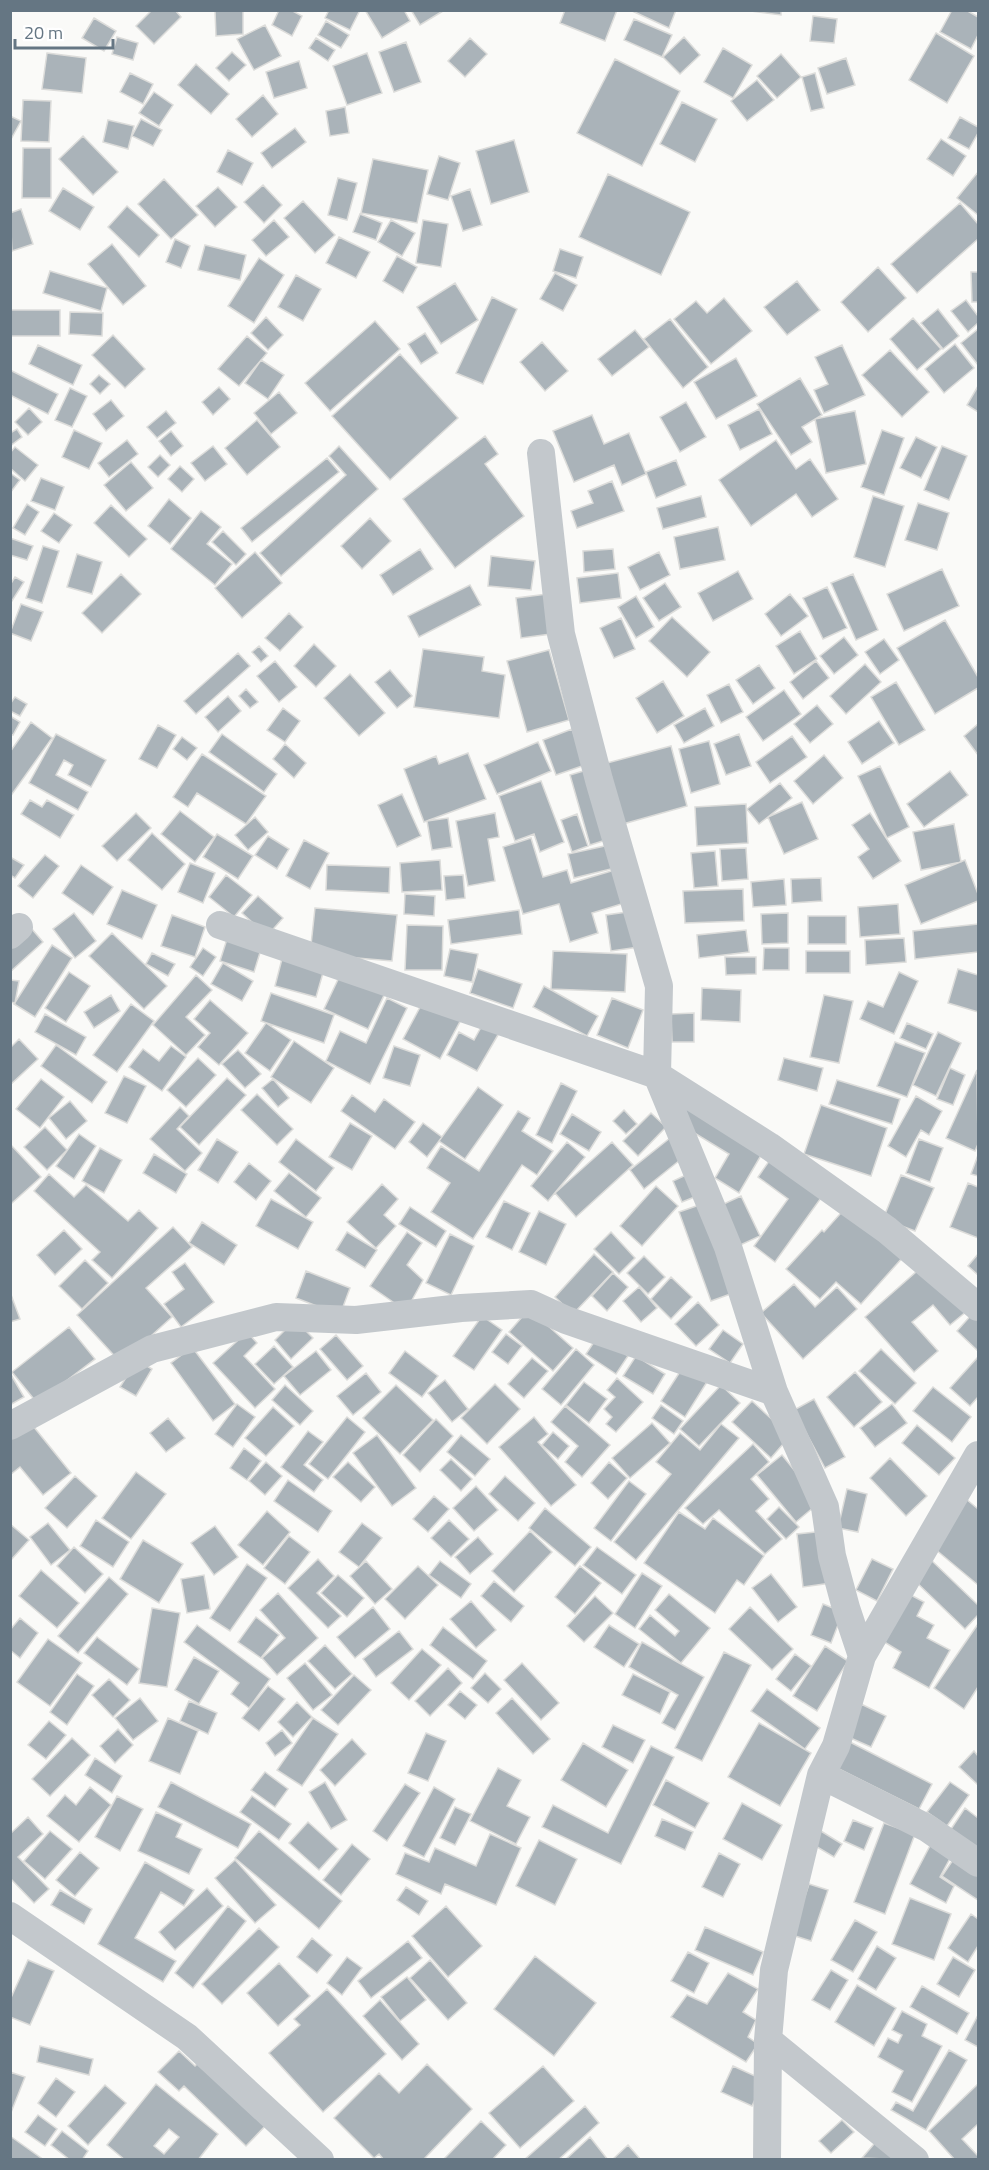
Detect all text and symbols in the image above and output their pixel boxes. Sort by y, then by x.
scale bar [15,12,112,50]
text: 20 m [24,19,63,46]

